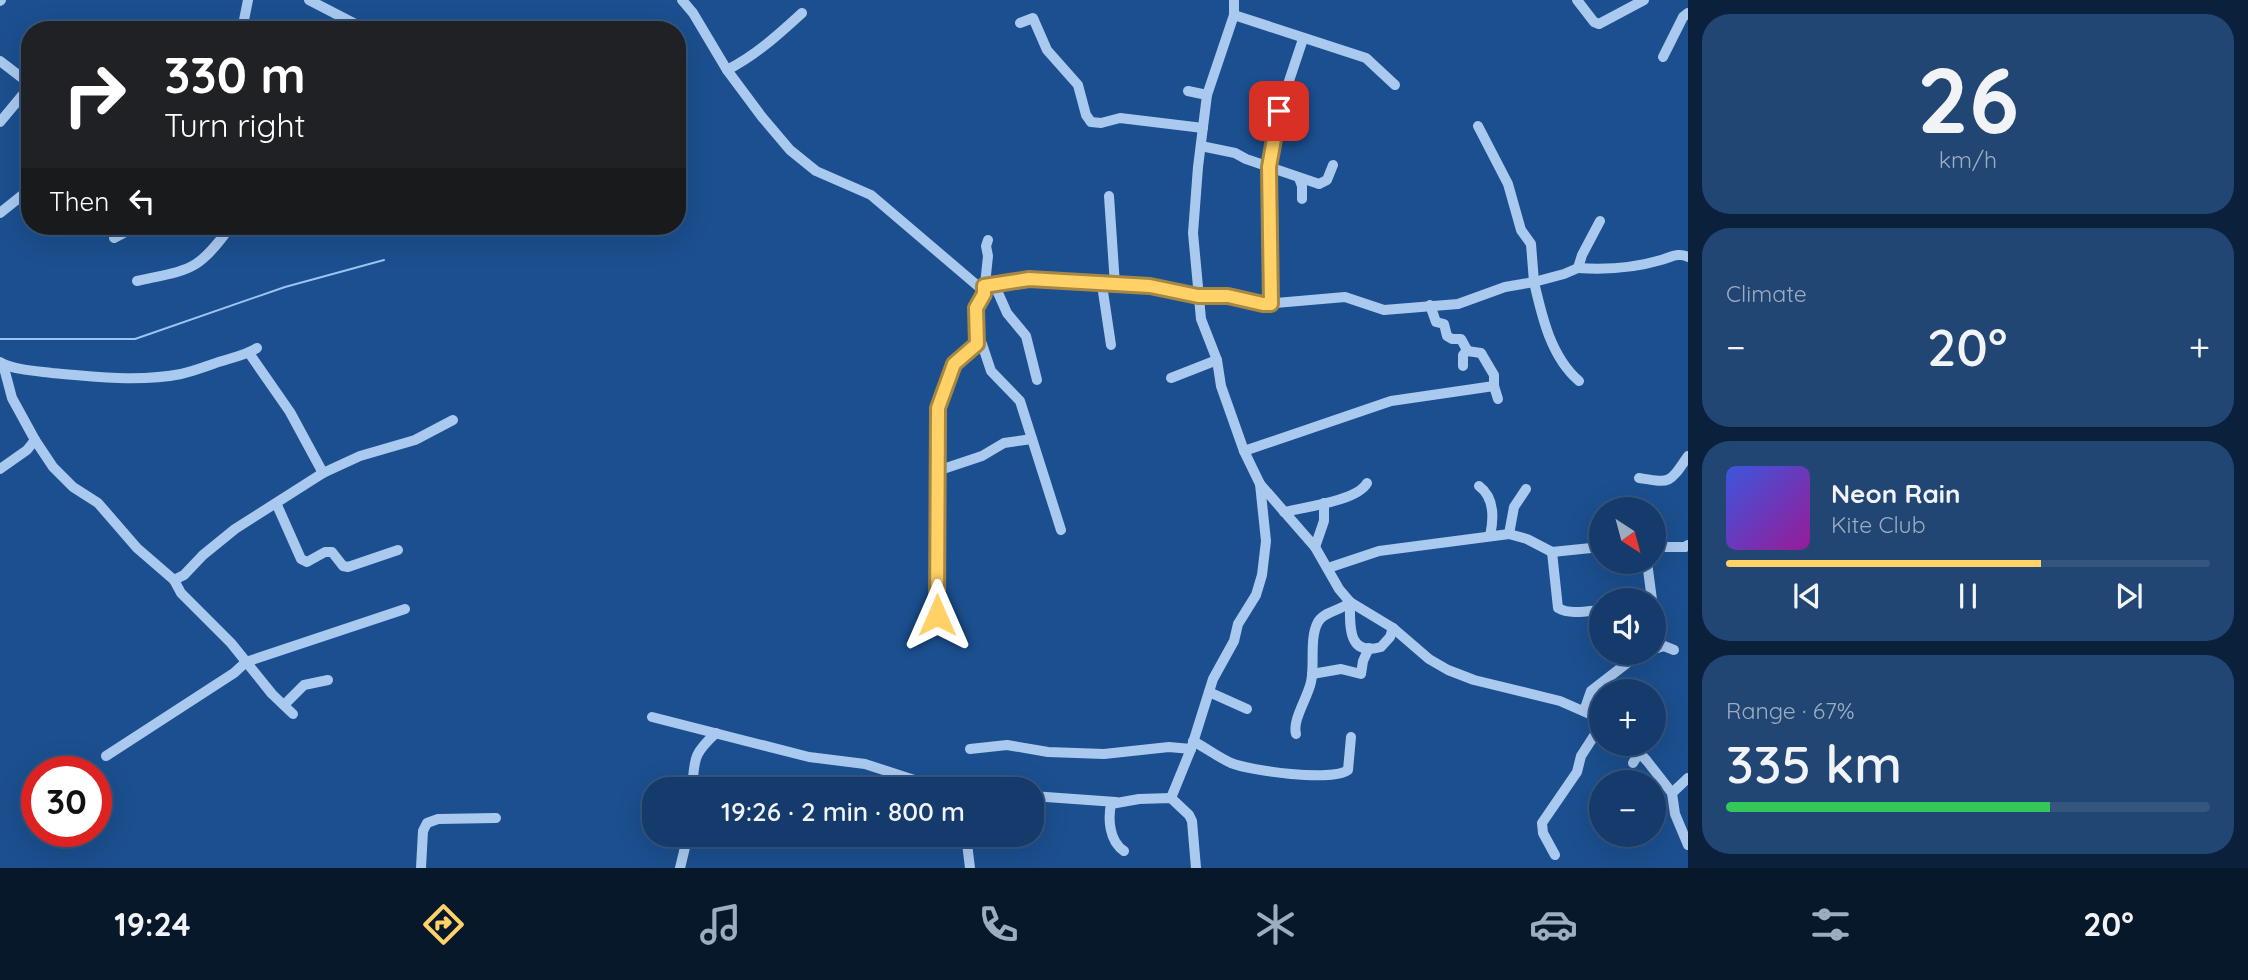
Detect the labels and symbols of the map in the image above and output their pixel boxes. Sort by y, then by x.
pin [1249,81,1309,141]
north arrow [1589,497,1666,574]
position arrow [900,578,974,652]
speed limit sign: 30 [21,756,112,847]

